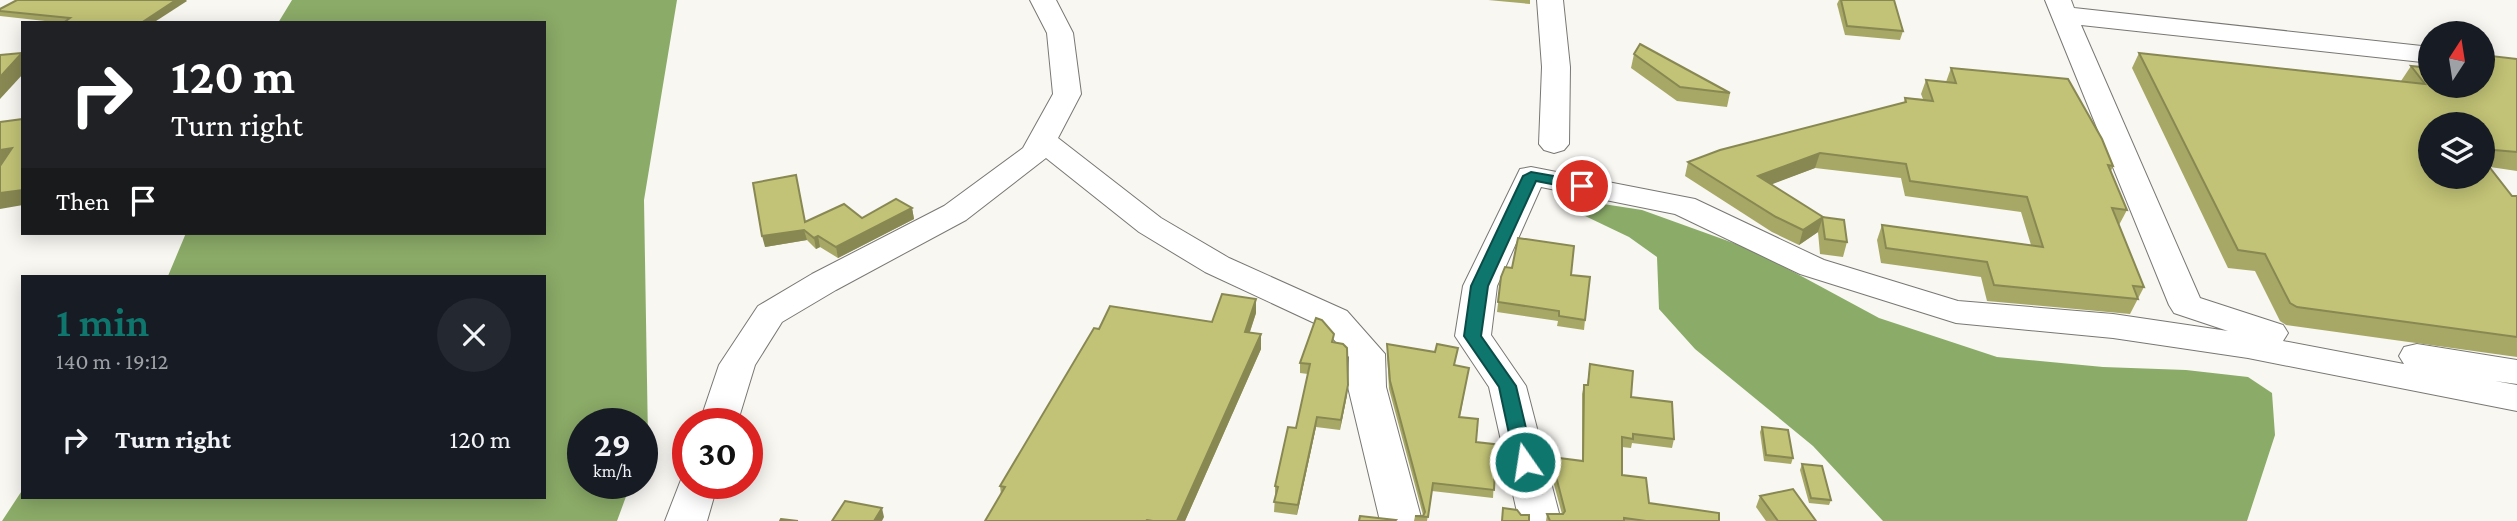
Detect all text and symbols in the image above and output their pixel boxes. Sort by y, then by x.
north arrow [2418,21,2496,98]
map controls [2418,21,2495,189]
icon: right [56,49,147,140]
text: 120 m [171,49,295,104]
text: Turn right [171,107,303,143]
button: layers [2418,112,2495,189]
pin [1552,156,1612,216]
icon: arrive [1563,167,1601,205]
icon: arrive [124,182,162,220]
text: Then [56,187,110,216]
text: 1 min [56,298,149,345]
button: close [437,298,511,372]
text: 140 m · 19:12 [56,348,169,374]
speed limit sign: 30 [672,408,763,499]
icon: right [56,421,94,459]
text: Turn right [115,425,231,454]
text: 120 m [450,425,511,454]
text: 29 [594,425,631,464]
position arrow [1488,425,1562,499]
text: km/h [593,461,632,481]

